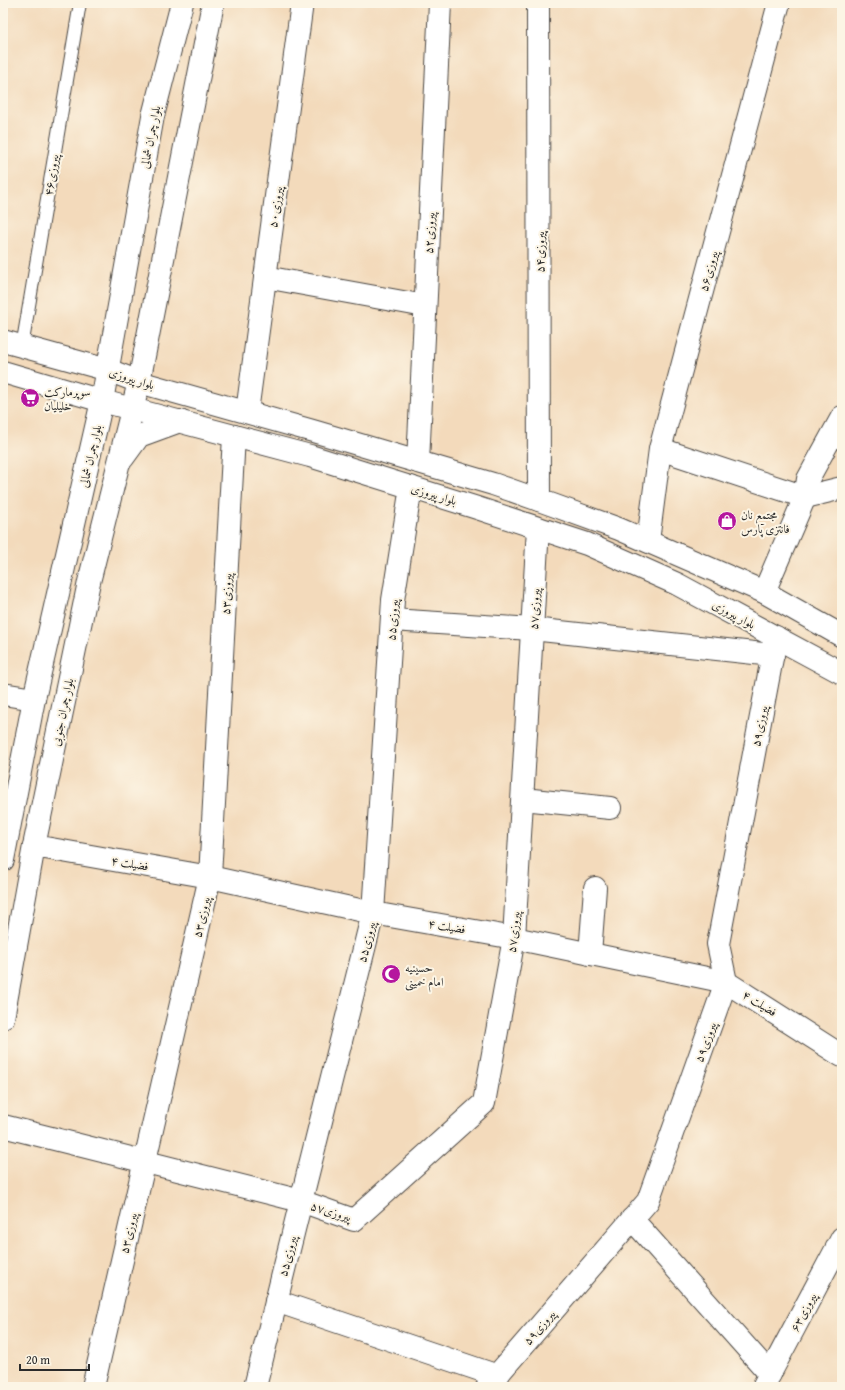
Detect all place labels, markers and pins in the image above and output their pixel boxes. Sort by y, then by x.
place label: سوپرمارکت خلیلیان [44,383,91,414]
supermarket icon: سوپرمارکت خلیلیان [19,387,41,409]
place label: مجتمع نان فانتزی پارس [741,506,790,538]
shop icon: مجتمع نان فانتزی پارس [716,510,738,532]
place label: حسینیه امام خمینی [405,959,444,993]
mosque icon: حسینیه امام خمینی [380,963,402,985]

